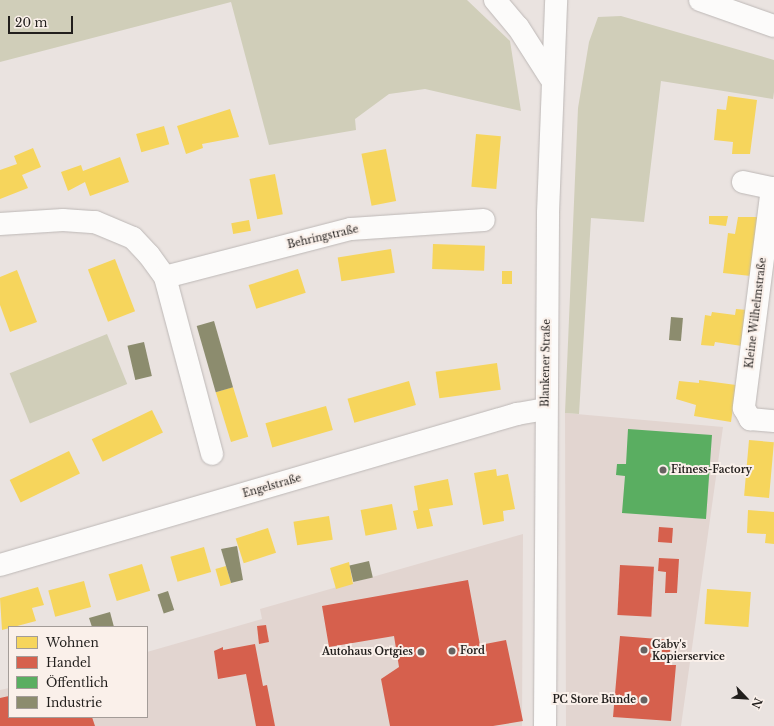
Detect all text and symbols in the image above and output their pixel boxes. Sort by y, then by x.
scale bar [10,8,75,34]
text: 20 m [15,15,47,30]
street label: Behringstraße [286,223,360,251]
street label: Kleine Wilhelmstraße [743,257,769,369]
street label: Blankener Straße [539,319,553,407]
place label: Fitness-Factory [671,464,752,476]
marker: Fitness-Factory [658,465,668,475]
street label: Engelstraße [241,472,303,500]
legend [8,626,148,718]
text: Wohnen [46,635,99,650]
place label: Gaby's Kopierservice [652,638,725,662]
place label: Ford [460,645,485,657]
marker: Gaby's Kopierservice [639,645,649,655]
place label: Autohaus Ortgies [322,646,413,658]
marker: Ford [447,646,457,656]
marker: Autohaus Ortgies [416,647,426,657]
text: Handel [46,655,91,670]
text: Öffentlich [46,675,108,690]
north arrow [726,678,766,718]
place label: PC Store Bünde [552,694,636,706]
text: Industrie [46,695,102,710]
marker: PC Store Bünde [639,695,649,705]
text: N [748,695,765,711]

